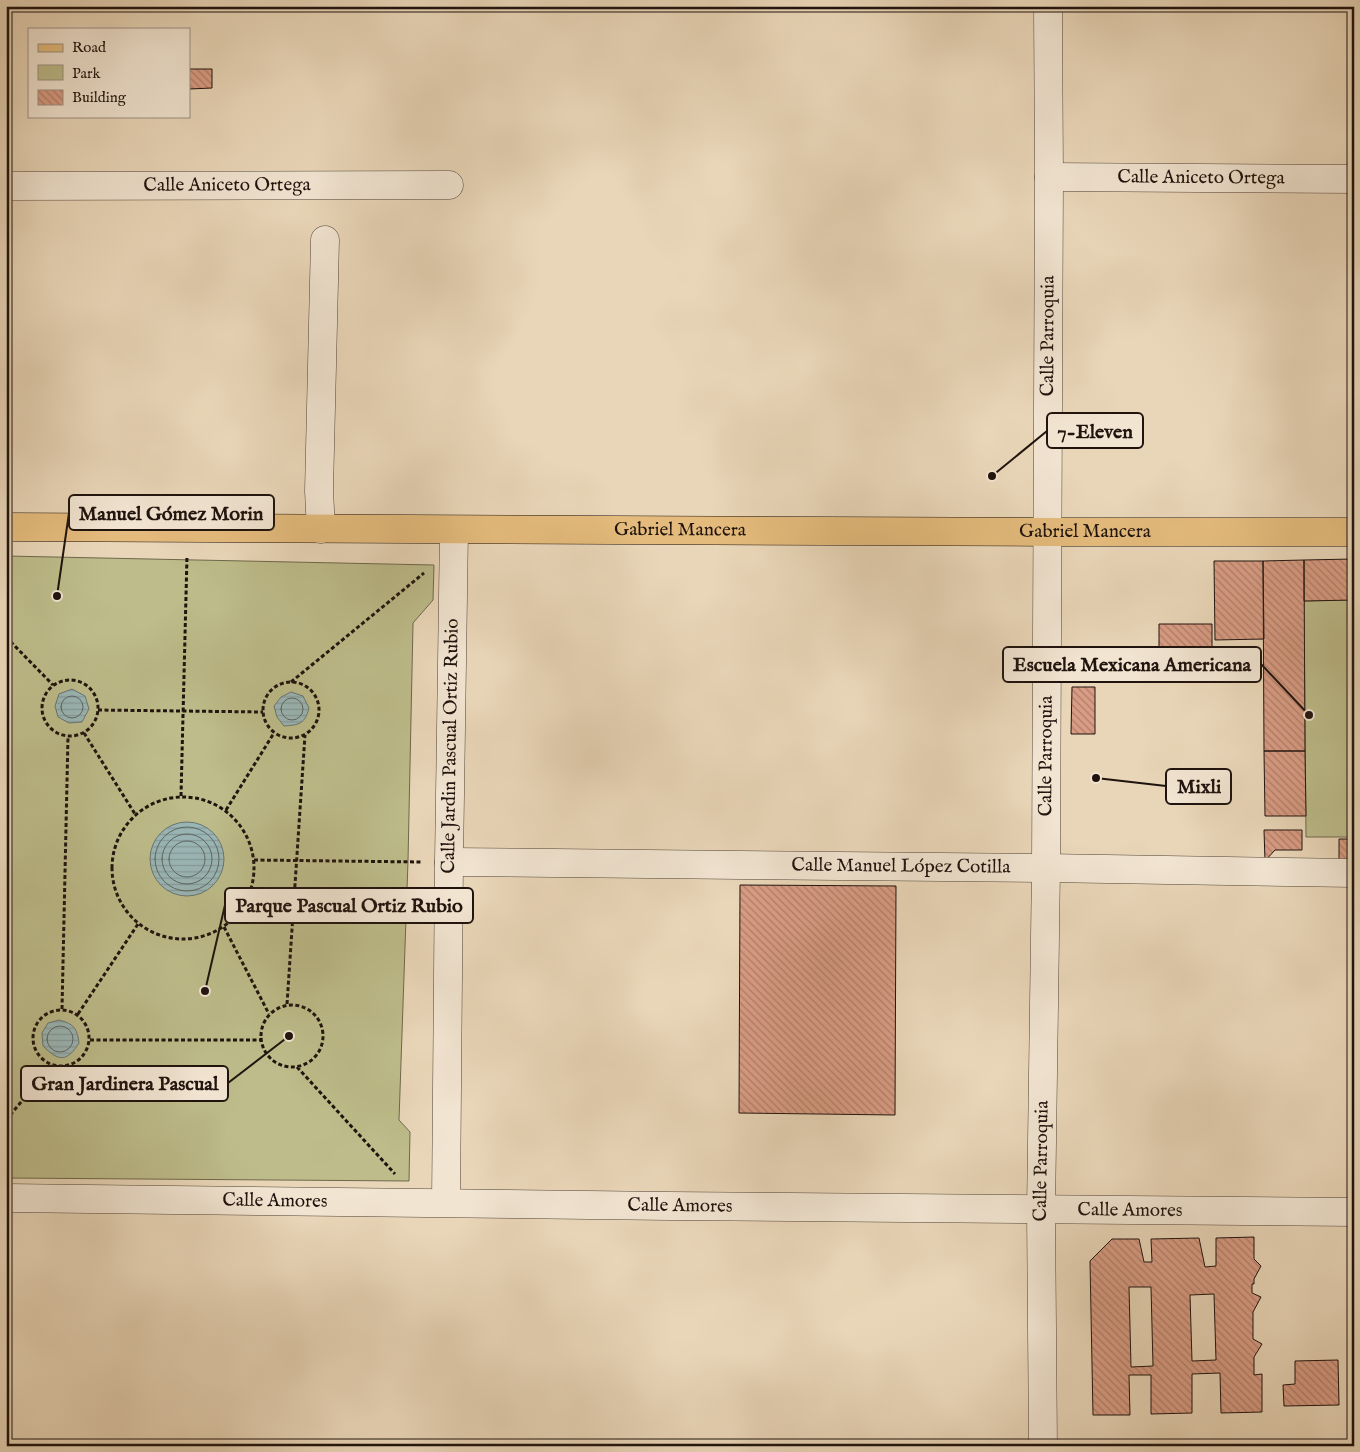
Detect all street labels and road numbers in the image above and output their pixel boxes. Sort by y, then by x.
street label: Calle Aniceto Ortega [1117,165,1286,191]
street label: Calle Aniceto Ortega [143,173,311,198]
street label: Calle Parroquia [1036,275,1061,397]
street label: Gabriel Mancera [614,518,747,543]
street label: Gabriel Mancera [1019,520,1152,544]
street label: Calle Jardin Pascual Ortiz Rubio [437,618,465,874]
street label: Calle Parroquia [1034,695,1059,817]
street label: Calle Manuel López Cotilla [791,853,1011,880]
street label: Calle Parroquia [1029,1100,1055,1222]
street label: Calle Amores [222,1189,328,1214]
street label: Calle Amores [627,1194,733,1219]
street label: Calle Amores [1077,1198,1183,1223]

